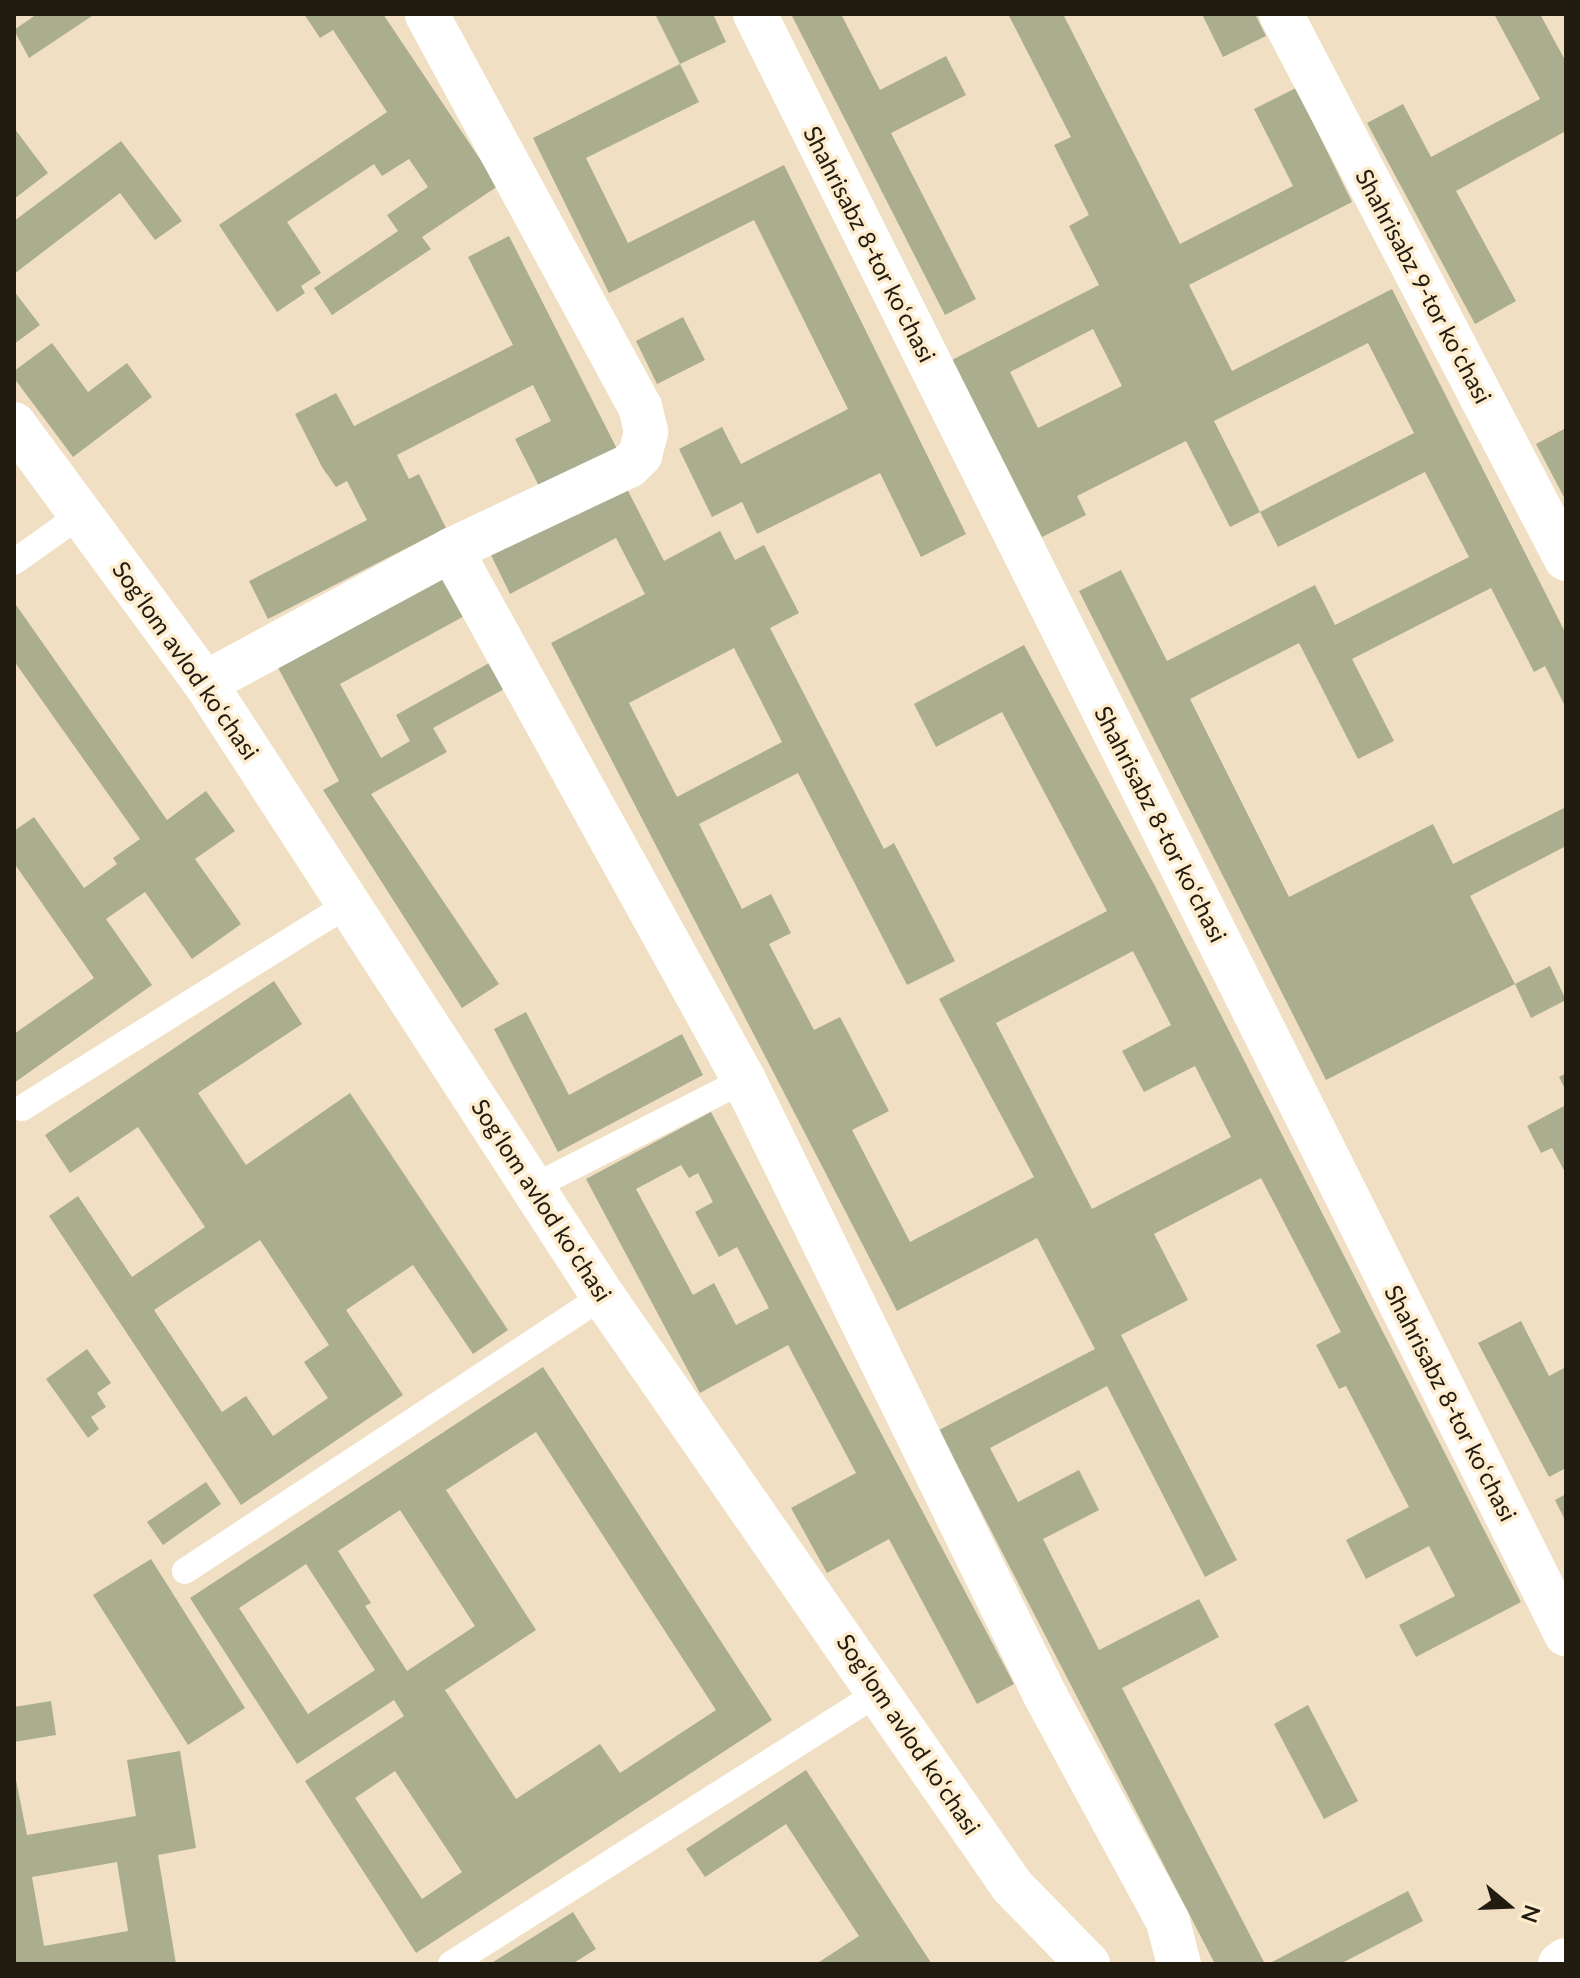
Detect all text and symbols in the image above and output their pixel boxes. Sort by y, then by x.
street label: Shahrisabz 8-tor koʻchasi [798,121,942,367]
street label: Shahrisabz 9-tor koʻchasi [1350,164,1498,408]
street label: Sogʻlom avlod koʻchasi [107,555,265,765]
street label: Shahrisabz 8-tor koʻchasi [1089,701,1233,947]
street label: Sogʻlom avlod koʻchasi [466,1093,618,1307]
street label: Shahrisabz 8-tor koʻchasi [1379,1280,1523,1526]
street label: Sogʻlom avlod koʻchasi [831,1628,987,1840]
north arrow [1468,1866,1548,1946]
text: N [1516,1902,1547,1926]

